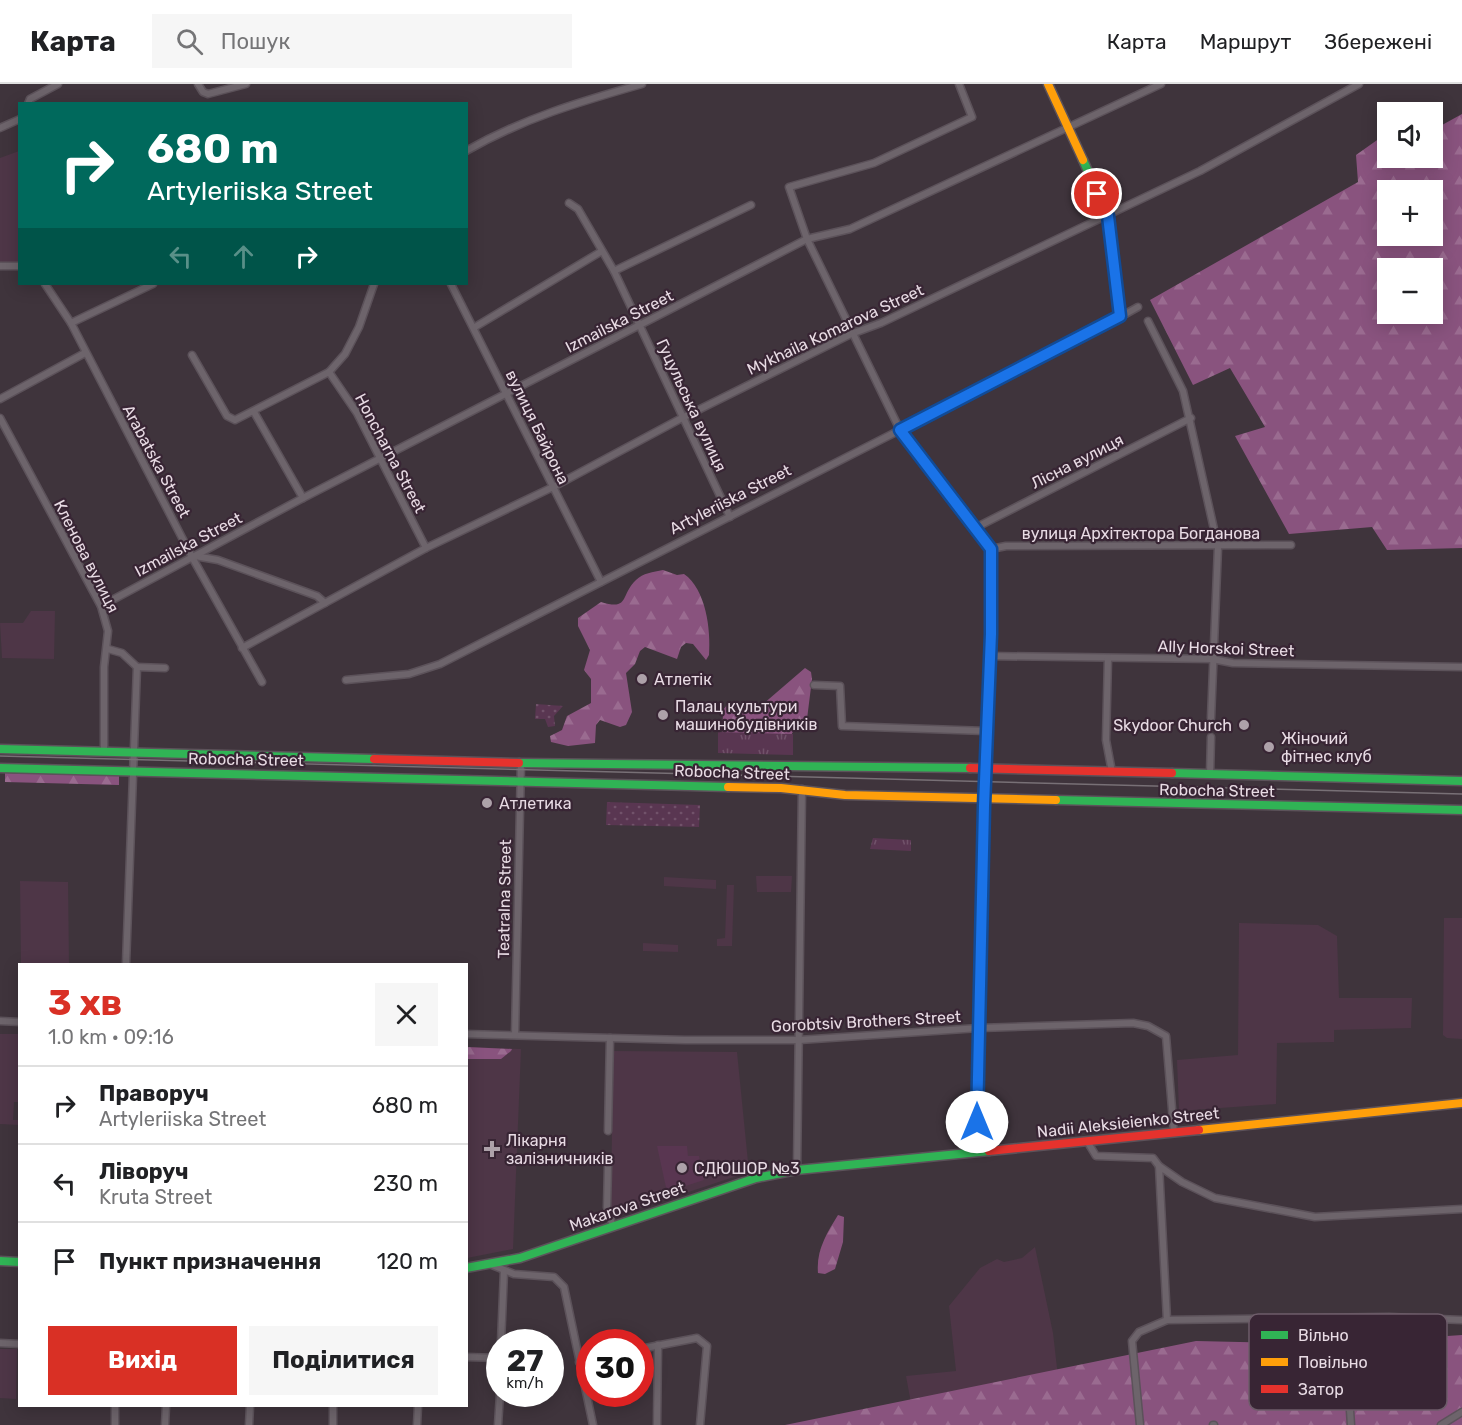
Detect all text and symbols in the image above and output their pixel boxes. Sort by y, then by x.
search box [152,14,572,68]
text: Карта [30,25,116,58]
icon: search [173,25,206,58]
text: Пошук [221,28,290,55]
text: Карта [1107,29,1167,54]
text: Маршрут [1200,29,1291,54]
text: Збережені [1324,29,1432,54]
map controls [1377,102,1443,324]
button: sound [1377,102,1443,168]
text: 680 m [147,124,279,174]
icon: right [48,126,126,204]
pin [1071,168,1122,219]
text: Artyleriiska Street [147,175,373,207]
icon: arrive [1080,177,1113,210]
button: + [1377,180,1443,246]
icon: left [164,240,197,273]
icon: ahead [227,240,260,273]
icon: right [290,240,323,273]
button: − [1377,258,1443,324]
street label: Mykhaila Komarova Street [744,280,927,379]
street label: Izmailska Street [562,286,676,357]
street label: Гуцульська вулиця [652,336,731,475]
street label: вулиця Байрона [502,367,573,488]
street label: Honcharna Street [351,390,430,516]
street label: Arabatska Street [119,401,194,521]
street label: Лісна вулиця [1028,430,1127,493]
street label: Artyleriiska Street [666,461,794,538]
street label: Кленова вулиця [50,497,123,616]
street label: Izmailska Street [131,508,245,581]
street label: вулиця Архітектора Богданова [1022,524,1260,543]
street label: Ally Horskoi Street [1157,637,1295,660]
place label: Атлетік [654,670,712,689]
marker: Атлетік [635,672,649,686]
place label: Палац культури машинобудівників [675,697,817,734]
marker: Палац культури машинобудівників [656,708,670,722]
place label: Skydoor Church [1113,716,1232,735]
marker: Skydoor Church [1237,718,1251,732]
place label: Жіночий фітнес клуб [1281,729,1372,766]
marker: Жіночий фітнес клуб [1262,740,1276,754]
street label: Robocha Street [188,749,304,770]
street label: Robocha Street [674,761,790,784]
street label: Robocha Street [1159,780,1275,801]
place label: Атлетика [499,794,572,813]
marker: Атлетика [480,796,494,810]
street label: Teatralna Street [494,839,515,959]
text: 3 хв [48,981,122,1024]
button: close [375,983,438,1046]
street label: Gorobtsiv Brothers Street [770,1007,962,1036]
text: 1.0 km · 09:16 [48,1025,174,1049]
text: Праворуч [99,1080,209,1107]
icon: right [48,1089,81,1122]
position arrow [945,1090,1009,1154]
text: 680 m [372,1092,438,1119]
street label: Nadii Aleksieienko Street [1036,1103,1220,1142]
text: Artyleriiska Street [99,1107,266,1131]
place label: Лікарня залізничників [506,1131,614,1168]
marker: Лікарня залізничників [483,1140,501,1158]
text: Ліворуч [99,1158,189,1185]
place label: СДЮШОР №3 [694,1159,800,1178]
marker: СДЮШОР №3 [675,1161,689,1175]
icon: left [48,1167,81,1200]
text: 230 m [373,1170,438,1197]
street label: Makarova Street [567,1178,687,1235]
text: Kruta Street [99,1185,212,1209]
icon: arrive [48,1245,81,1278]
text: Пункт призначення [99,1248,321,1275]
text: 120 m [377,1248,438,1275]
legend [1249,1314,1447,1410]
button: Вихід [48,1326,237,1395]
button: Поділитися [249,1326,438,1395]
text: Вільно [1298,1326,1349,1345]
speed limit sign: 30 [576,1329,654,1407]
text: 27 [507,1343,543,1379]
text: Повільно [1298,1353,1368,1372]
text: km/h [506,1374,544,1392]
text: Затор [1298,1380,1344,1399]

